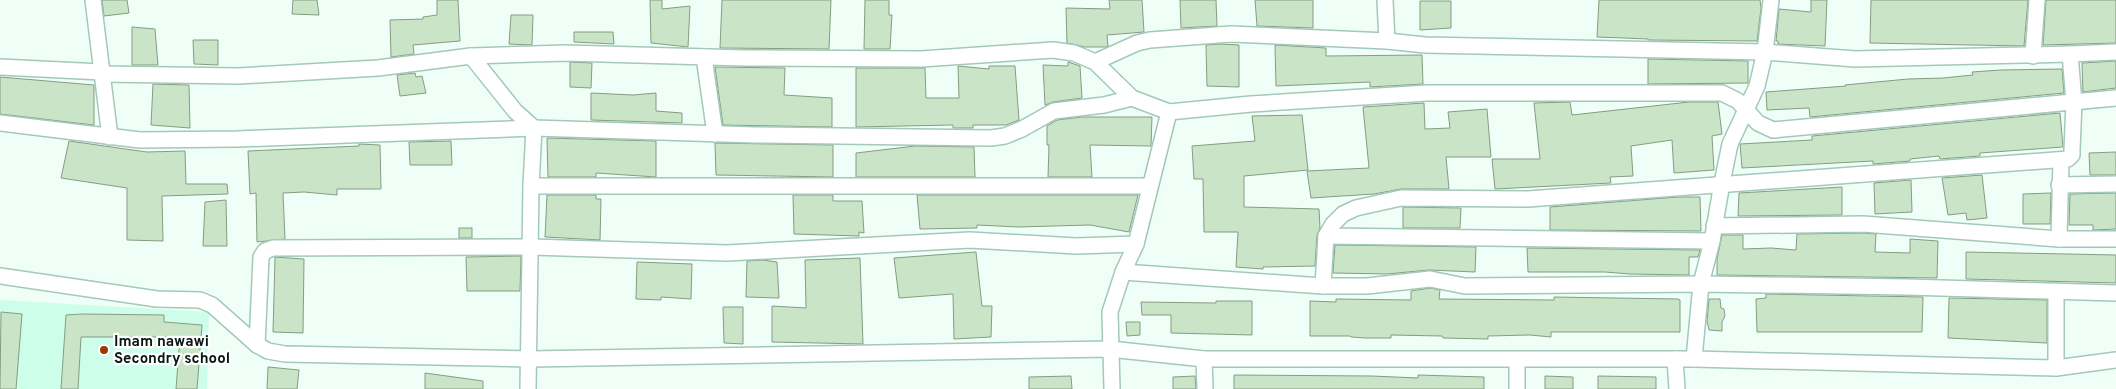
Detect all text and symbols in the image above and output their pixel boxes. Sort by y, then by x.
place label: Imam nawawi Secondry school [114,333,230,369]
marker: Imam nawawi Secondry school [98,344,110,356]

